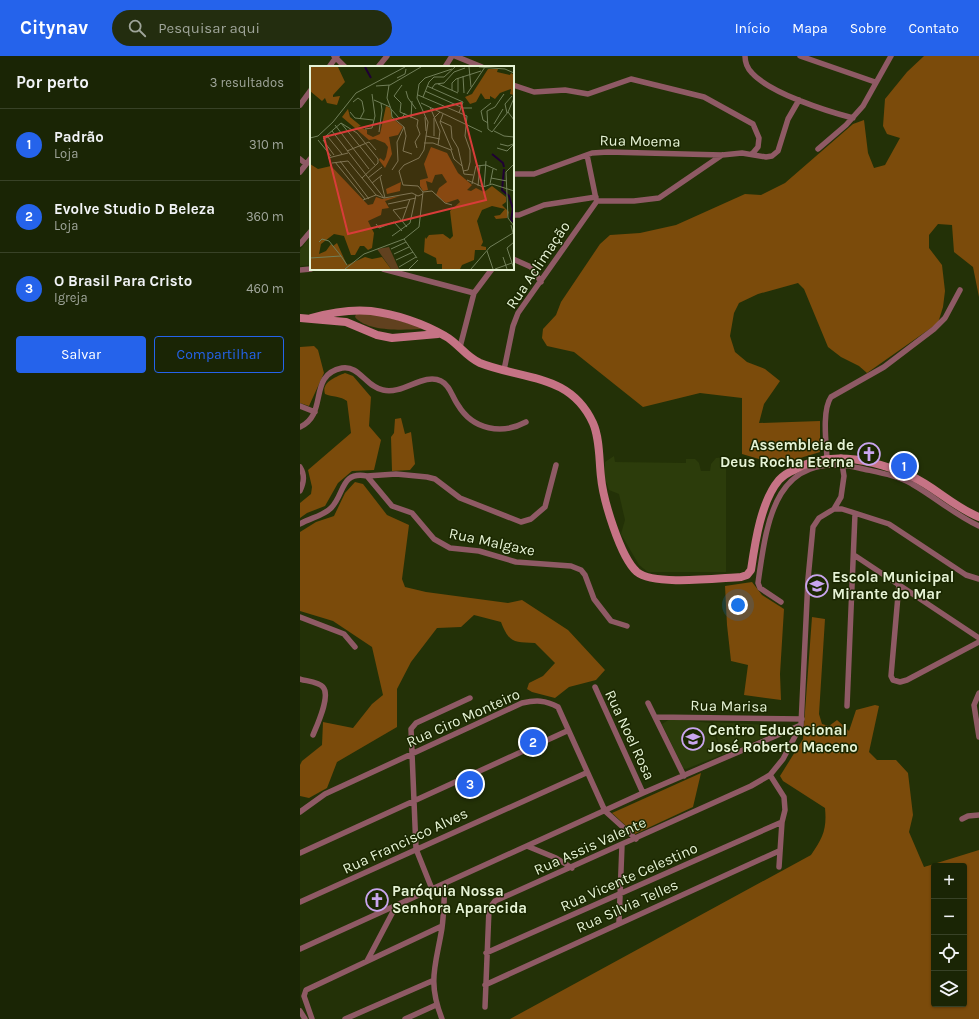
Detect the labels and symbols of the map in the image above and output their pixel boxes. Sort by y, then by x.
inset map [310,66,514,270]
street label: Rua Moema [599,131,681,151]
street label: Rua Aclimação [502,218,574,312]
place label: Assembleia de Deus Rocha Eterna [720,436,854,471]
church icon: Assembleia de Deus Rocha Eterna [856,441,882,467]
pin: 1 [891,451,917,481]
street label: Rua Malgaxe [447,524,537,560]
place label: Escola Municipal Mirante do Mar [832,568,954,603]
school or university icon: Escola Municipal Mirante do Mar [804,573,830,599]
your location [728,595,748,615]
street label: Rua Ciro Monteiro [403,685,523,751]
street label: Rua Noel Rosa [601,687,659,783]
street label: Rua Marisa [690,696,768,716]
place label: Centro Educacional José Roberto Maceno [708,721,858,756]
school or university icon: Centro Educacional José Roberto Maceno [680,726,706,752]
pin: 2 [520,727,546,757]
pin: 3 [457,769,483,799]
street label: Rua Francisco Alves [339,804,471,878]
street label: Rua Assis Valente [531,813,649,879]
street label: Rua Vicente Celestino [558,839,700,915]
street label: Rua Silvia Telles [573,875,681,937]
place label: Paróquia Nossa Senhora Aparecida [392,882,527,917]
church icon: Paróquia Nossa Senhora Aparecida [364,887,390,913]

